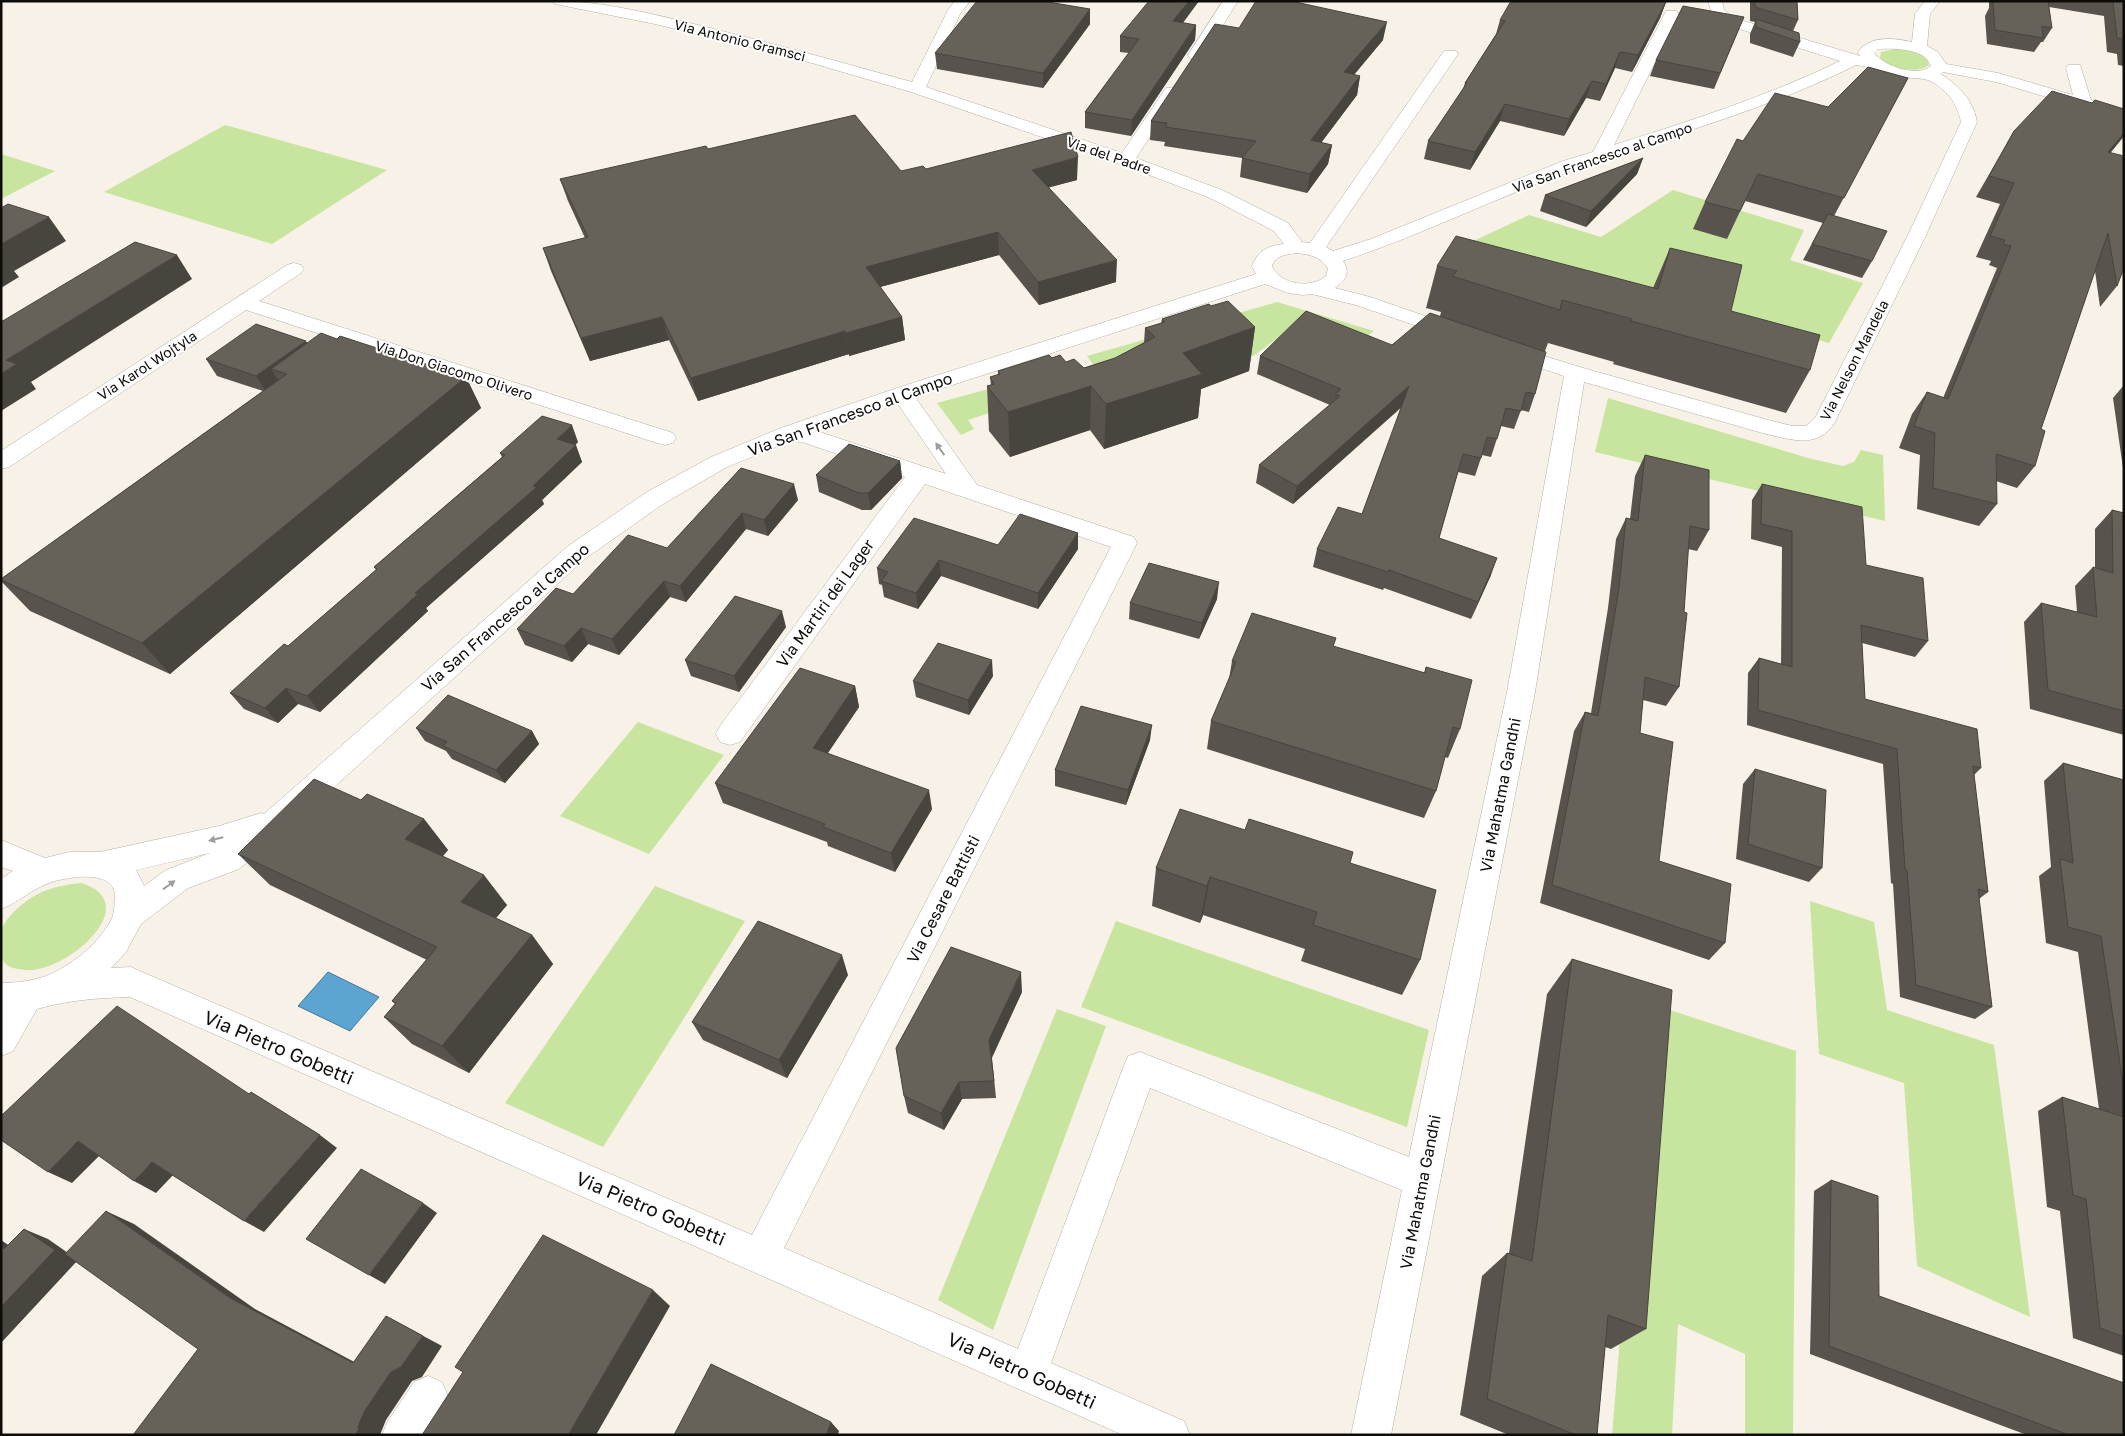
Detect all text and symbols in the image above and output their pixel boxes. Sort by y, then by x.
street label: Via Antonio Gramsci [672,15,808,65]
street label: Via San Francesco al Campo [1510,118,1694,196]
street label: Via del Padre [1065,133,1153,177]
street label: Via Nelson Mandela [1816,297,1892,423]
street label: Via Karol Wojtyla [94,327,200,403]
street label: Via Don Giacomo Olivero [373,336,535,404]
street label: Via San Francesco al Campo [745,368,955,460]
one-way arrow [935,442,945,456]
street label: Via Martiri dei Lager [772,535,878,671]
street label: Via San Francesco al Campo [417,539,593,695]
street label: Via Mahatma Gandhi [1475,716,1525,874]
street label: Via Cesare Battisti [902,832,984,966]
one-way arrow [209,835,224,843]
one-way arrow [162,880,176,890]
street label: Via Pietro Gobetti [201,1005,357,1089]
street label: Via Mahatma Gandhi [1395,1113,1445,1271]
street label: Via Pietro Gobetti [573,1166,729,1250]
street label: Via Pietro Gobetti [944,1327,1100,1413]

